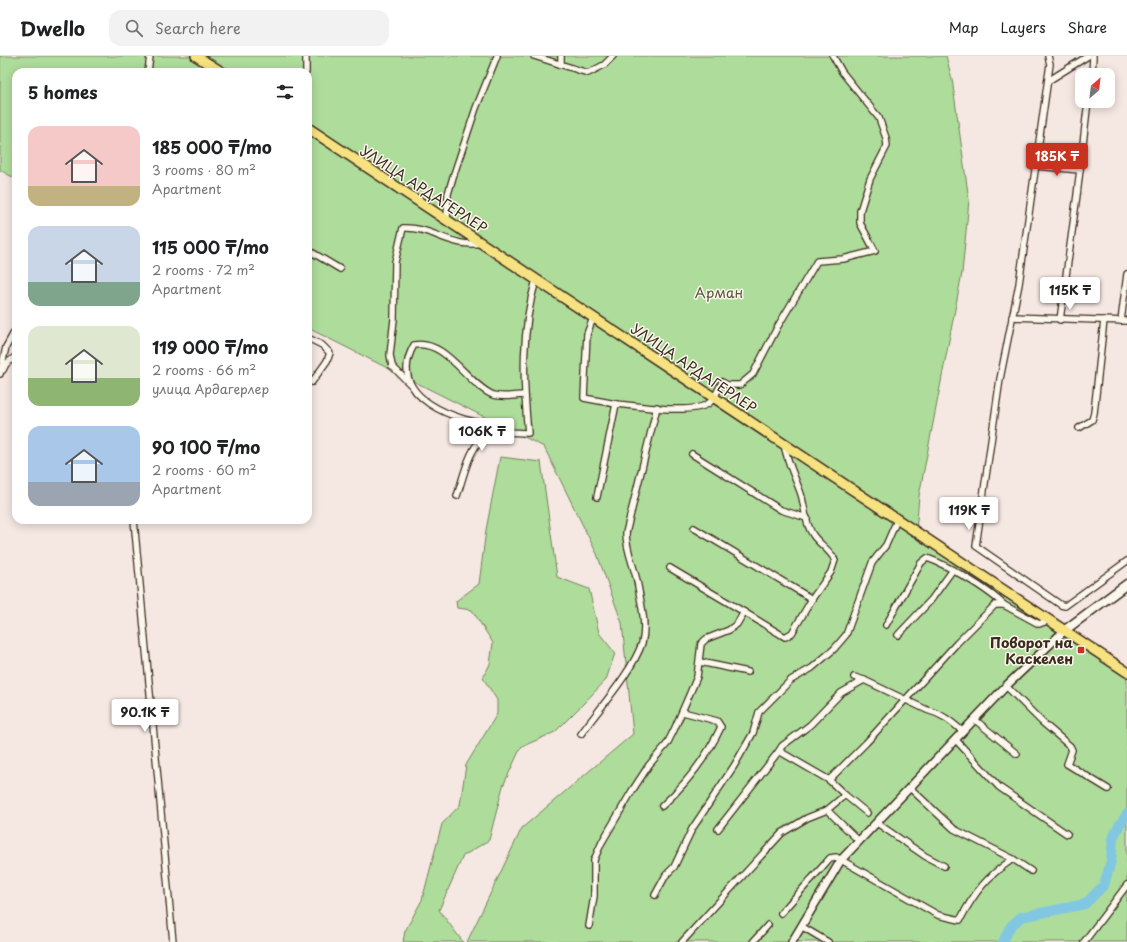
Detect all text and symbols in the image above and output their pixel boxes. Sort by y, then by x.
search box [109,10,389,46]
text: Dwello [20,14,85,42]
text: Search here [155,16,241,39]
icon: search [123,17,145,39]
text: Map [949,17,979,38]
text: Layers [1001,17,1046,38]
text: Share [1068,17,1107,38]
north arrow [1075,68,1115,108]
map controls [1075,68,1115,108]
text: 5 homes [28,79,98,105]
icon: filters [274,81,296,103]
text: 185 000 ₸/mo [152,134,272,160]
street label: УЛИЦА АРДАГЕРЛЕР [356,140,492,238]
icon: home [60,142,108,190]
pin: 185K ₸ [1024,143,1090,177]
text: 185K ₸ [1035,146,1079,165]
text: 3 rooms · 80 m² [152,160,256,179]
text: Apartment [152,179,221,198]
text: 115 000 ₸/mo [152,234,269,260]
icon: home [60,242,108,290]
text: 2 rooms · 72 m² [152,260,255,279]
pin: 115K ₸ [1037,277,1103,311]
text: Apartment [152,279,221,298]
text: 115K ₸ [1049,280,1091,299]
park label: Арман [695,282,743,303]
street label: УЛИЦА АРДАГЕРЛЕР [627,318,761,418]
text: 119 000 ₸/mo [152,334,268,360]
icon: home [60,342,108,390]
text: 2 rooms · 66 m² [152,360,256,379]
text: улица Ардагерлер [152,379,269,398]
pin: 106K ₸ [449,418,515,452]
text: 106K ₸ [458,421,506,440]
text: 90 100 ₸/mo [152,434,260,460]
icon: home [60,442,108,490]
text: 2 rooms · 60 m² [152,460,257,479]
text: Apartment [152,479,221,498]
pin: 119K ₸ [936,497,1002,531]
text: 119K ₸ [948,500,990,519]
place label: Поворот на Каскелен [990,632,1074,669]
marker: Поворот на Каскелен [1076,645,1086,655]
pin: 90.1K ₸ [108,699,182,733]
text: 90.1K ₸ [121,702,169,721]

